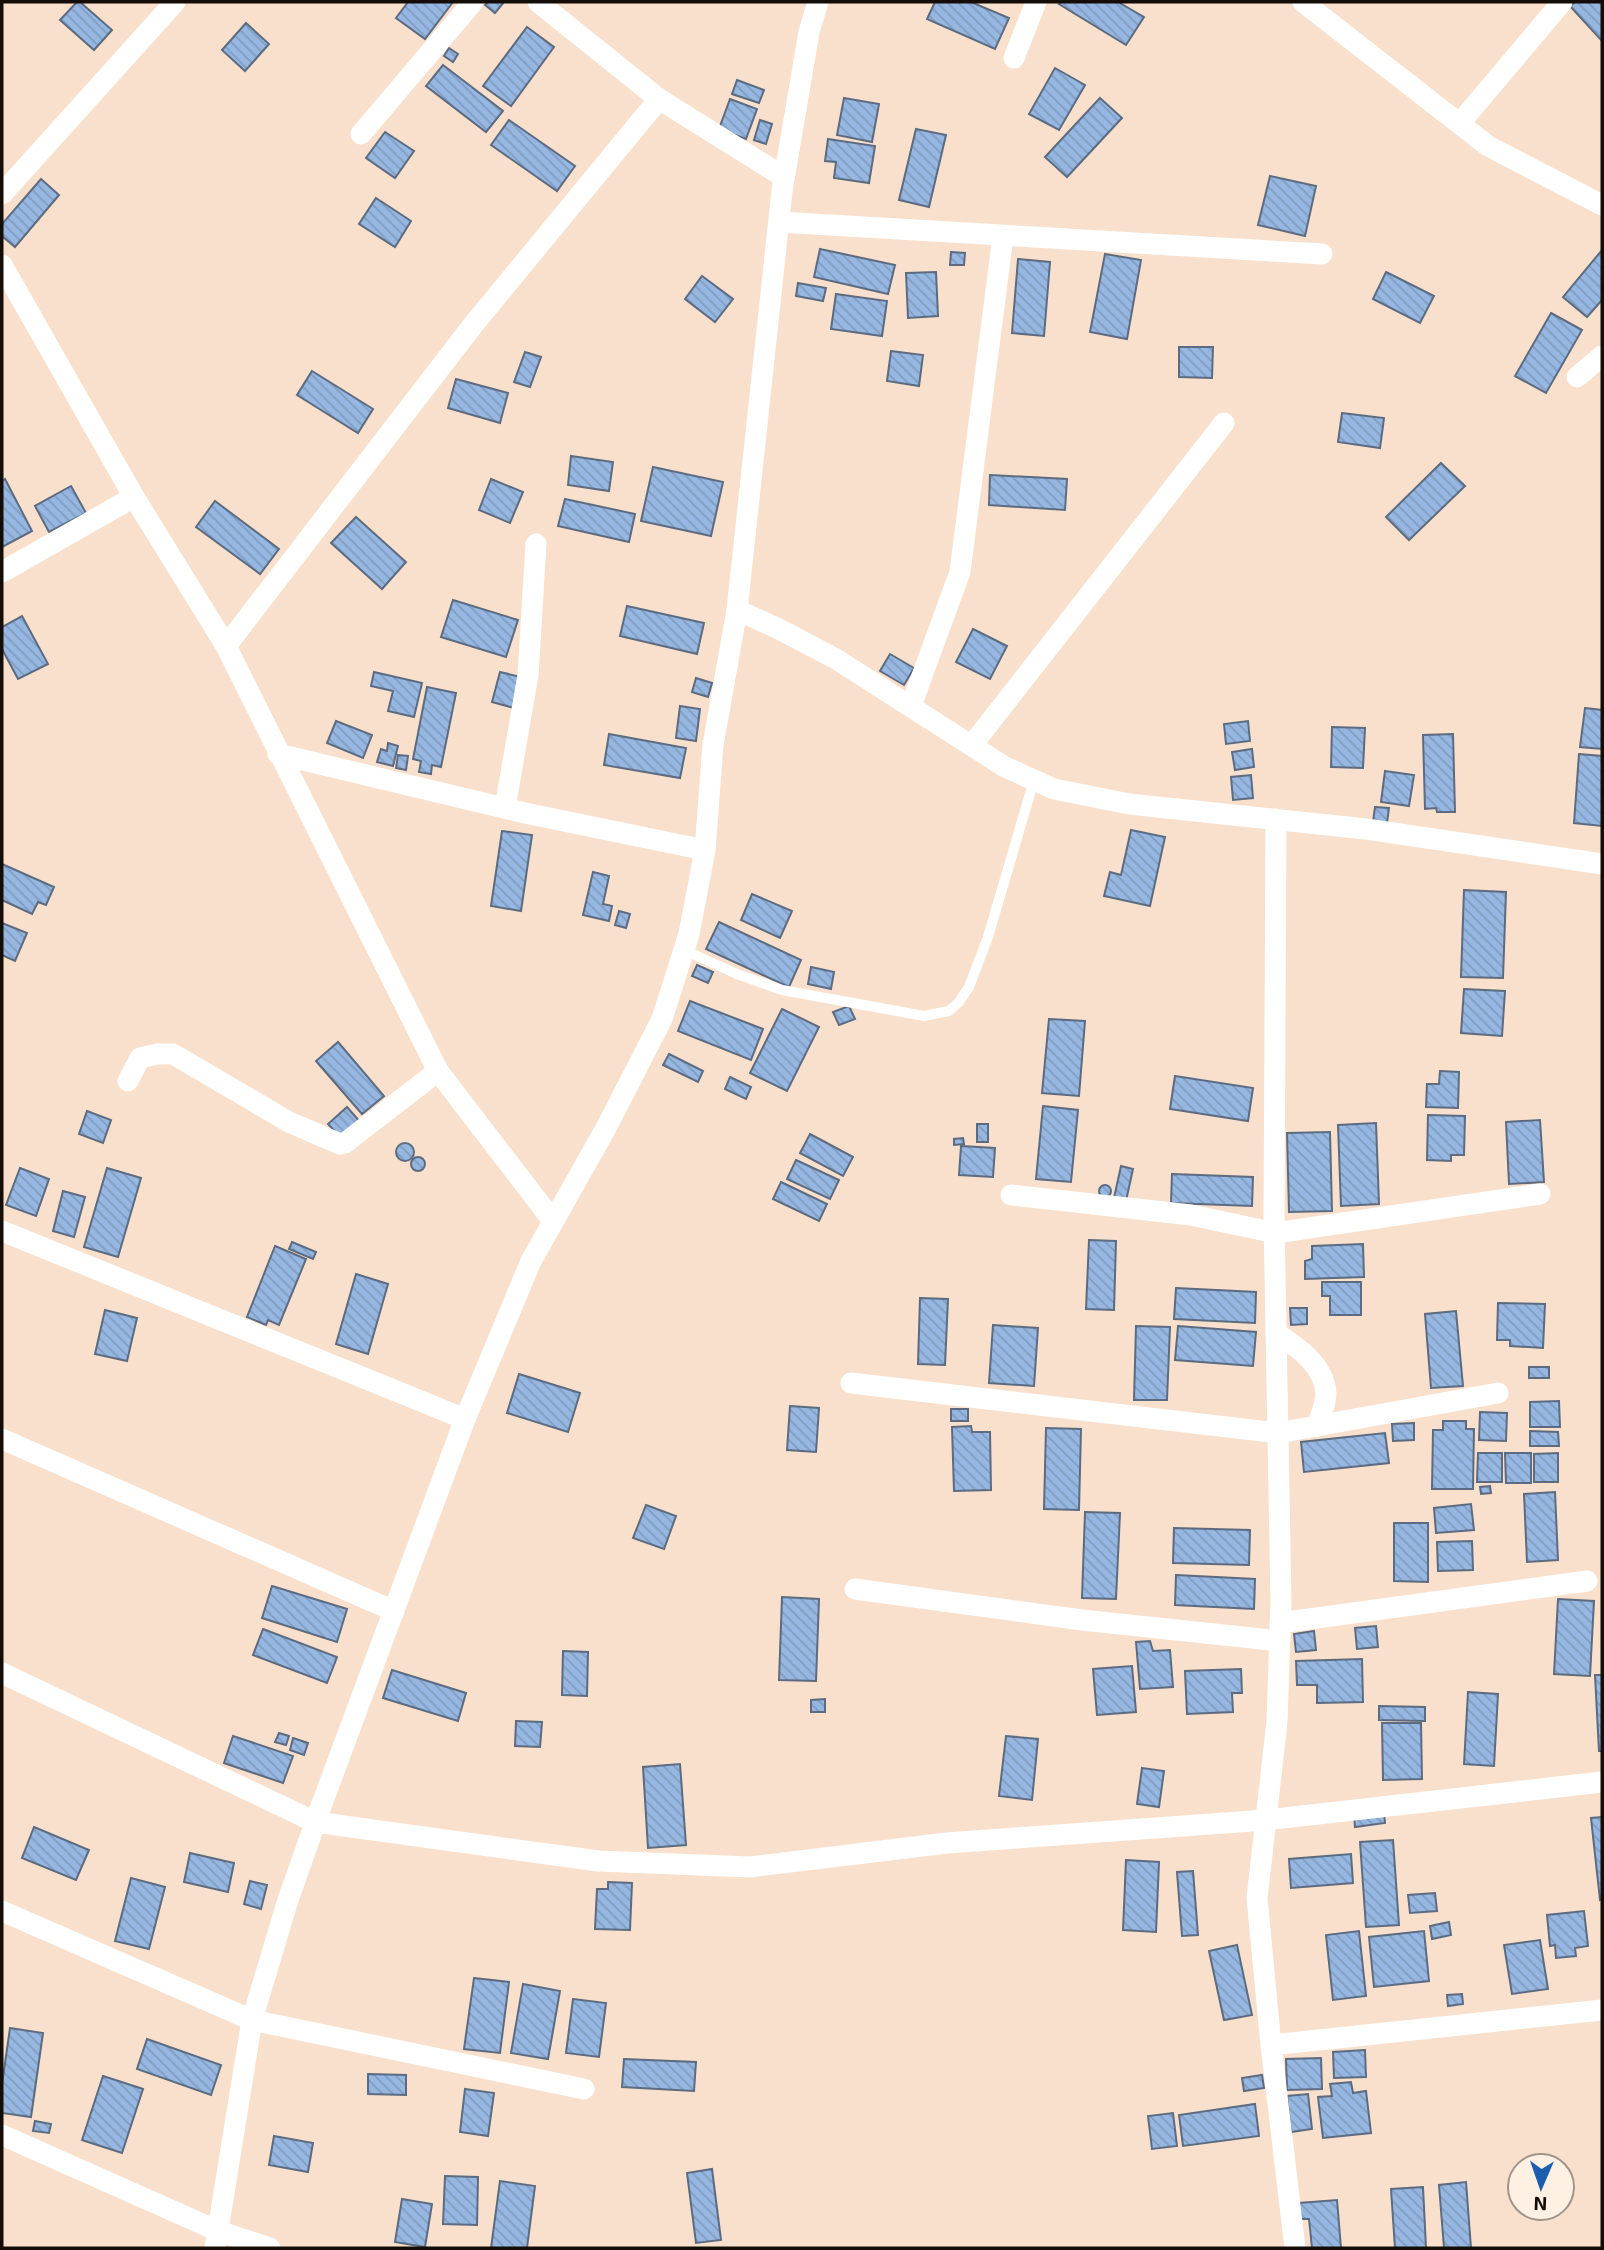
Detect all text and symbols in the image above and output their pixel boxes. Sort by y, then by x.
north arrow [1506,2152,1576,2222]
text: N [1533,2193,1548,2216]

